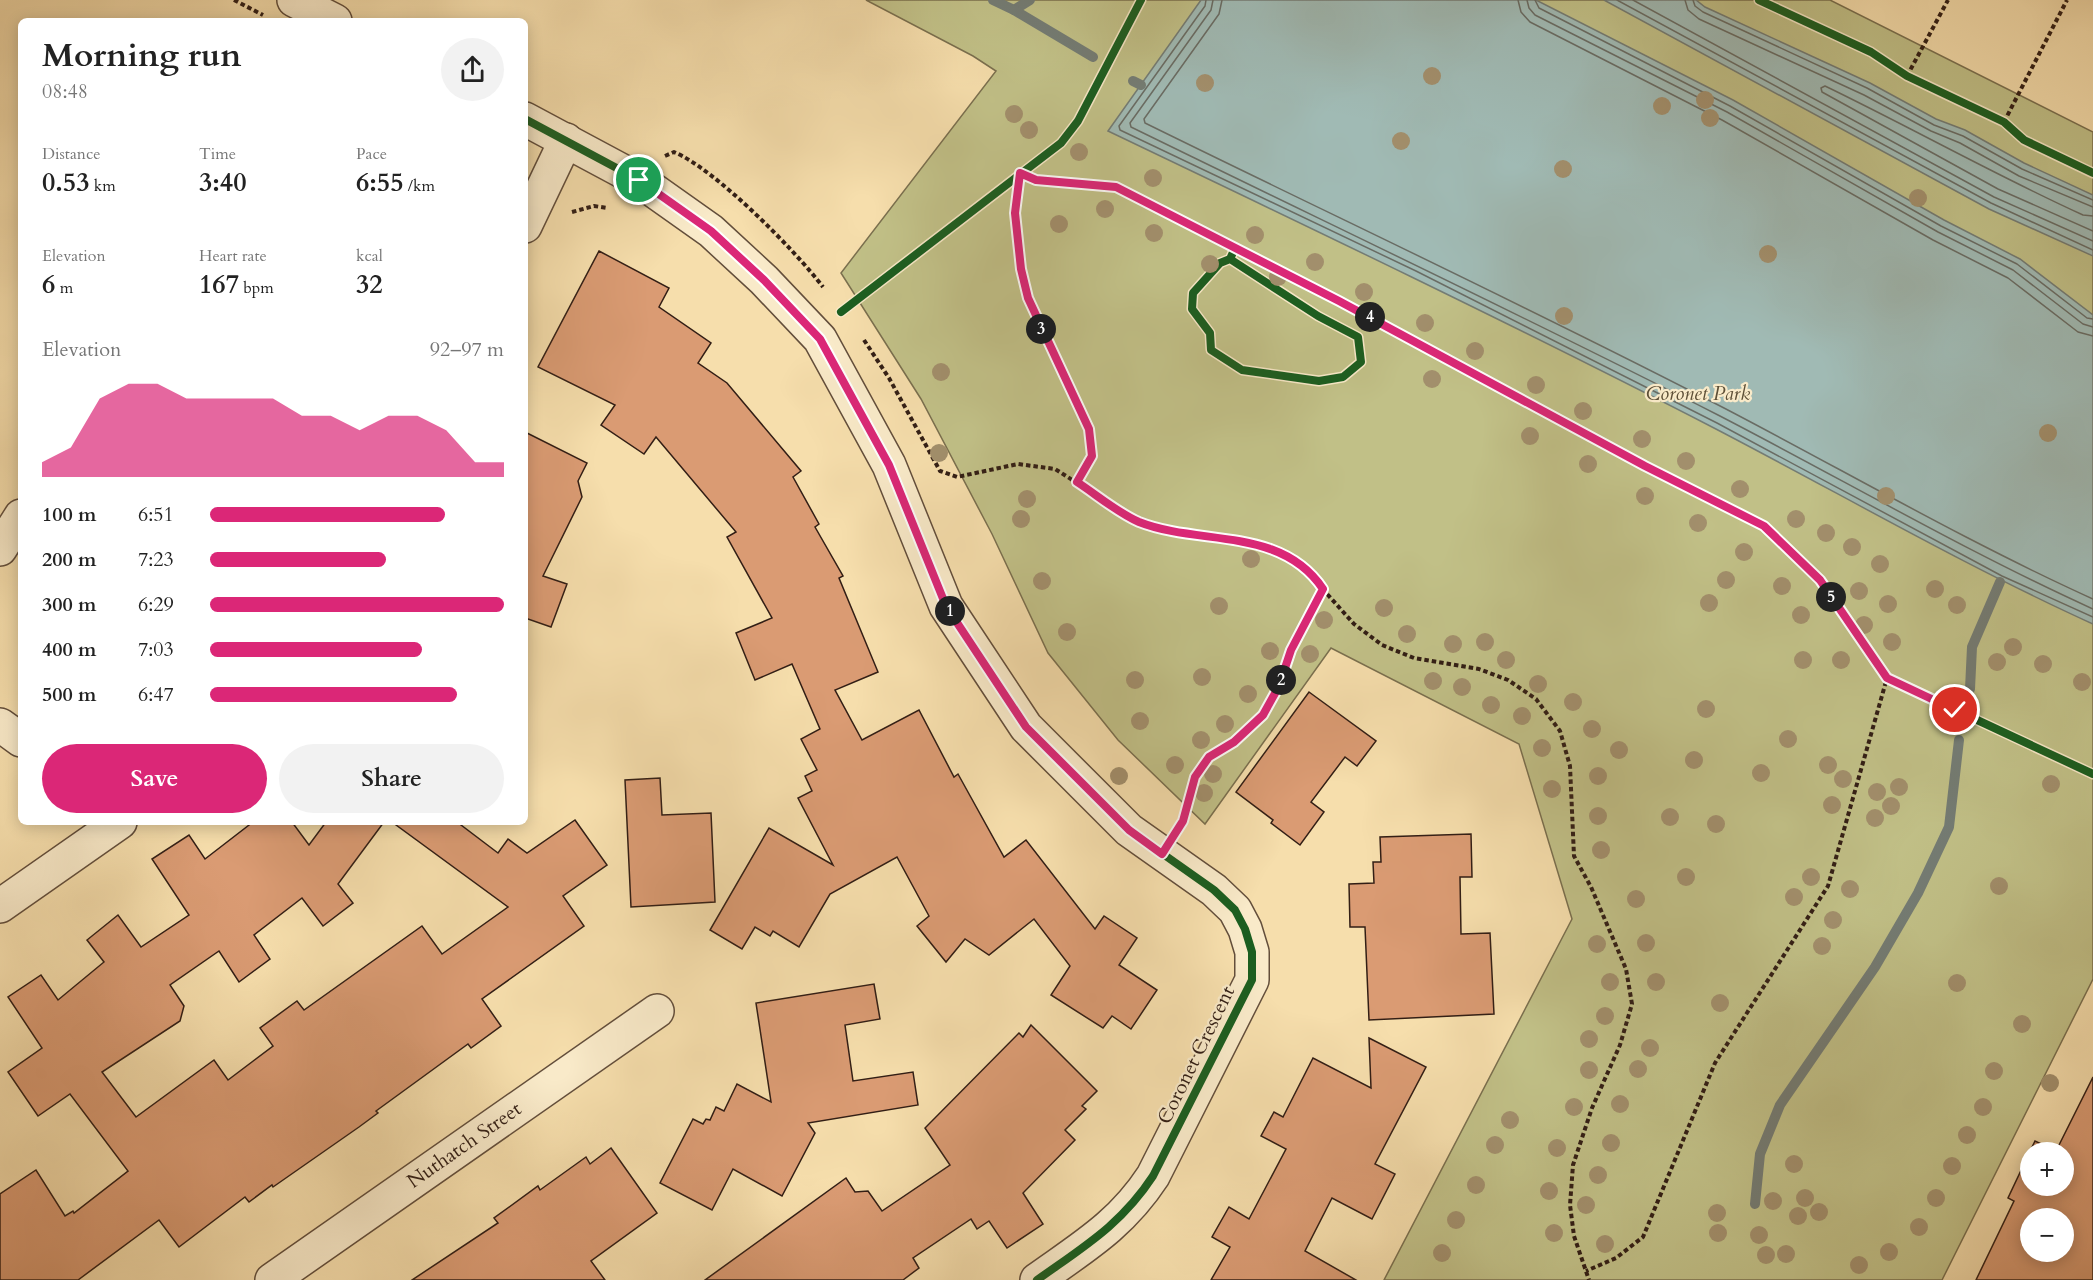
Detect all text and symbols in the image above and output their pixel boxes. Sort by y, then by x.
text: Morning run [42,33,242,78]
button: share [441,38,504,101]
text: 08:48 [42,78,88,105]
text: Distance [42,143,100,165]
text: Time [199,143,236,165]
text: Pace [356,143,387,165]
pin [613,154,664,205]
icon: arrive [622,163,655,196]
text: 0.53 [42,165,90,200]
text: 3:40 [199,165,247,200]
text: 6:55 [356,165,404,200]
text: km [90,175,116,197]
text: /km [404,175,435,197]
text: Elevation [42,245,106,267]
text: Heart rate [199,245,267,267]
text: kcal [356,245,383,267]
text: 6 [42,267,55,302]
text: 167 [199,267,239,302]
text: 32 [356,267,383,302]
text: m [55,277,73,299]
text: bpm [239,277,274,299]
pin: 4 [1355,302,1385,332]
text: 4 [1366,306,1374,328]
pin: 3 [1026,314,1056,344]
text: 3 [1037,318,1045,340]
text: Elevation [42,336,121,363]
text: 92–97 m [430,336,504,363]
park label: Coronet Park [1646,380,1750,407]
text: 100 m [42,501,97,528]
text: 6:51 [138,501,174,528]
text: 200 m [42,546,97,573]
text: 7:23 [138,546,174,573]
pin: 5 [1816,582,1846,612]
text: 5 [1827,586,1835,608]
text: 300 m [42,591,97,618]
text: 6:29 [138,591,174,618]
pin: 1 [935,596,965,626]
text: 1 [946,600,954,622]
text: 400 m [42,636,97,663]
text: 7:03 [138,636,174,663]
pin: 2 [1266,665,1296,695]
text: 2 [1277,669,1285,691]
text: 500 m [42,681,97,708]
text: 6:47 [138,681,174,708]
pin [1929,684,1980,735]
icon: check [1938,693,1971,726]
button: Save [42,744,267,813]
button: Share [279,744,504,813]
street label: Coronet Crescent [1151,981,1241,1129]
street label: Nuthatch Street [401,1095,527,1194]
map controls [2020,1142,2074,1262]
button: + [2020,1142,2074,1196]
button: − [2020,1208,2074,1262]

